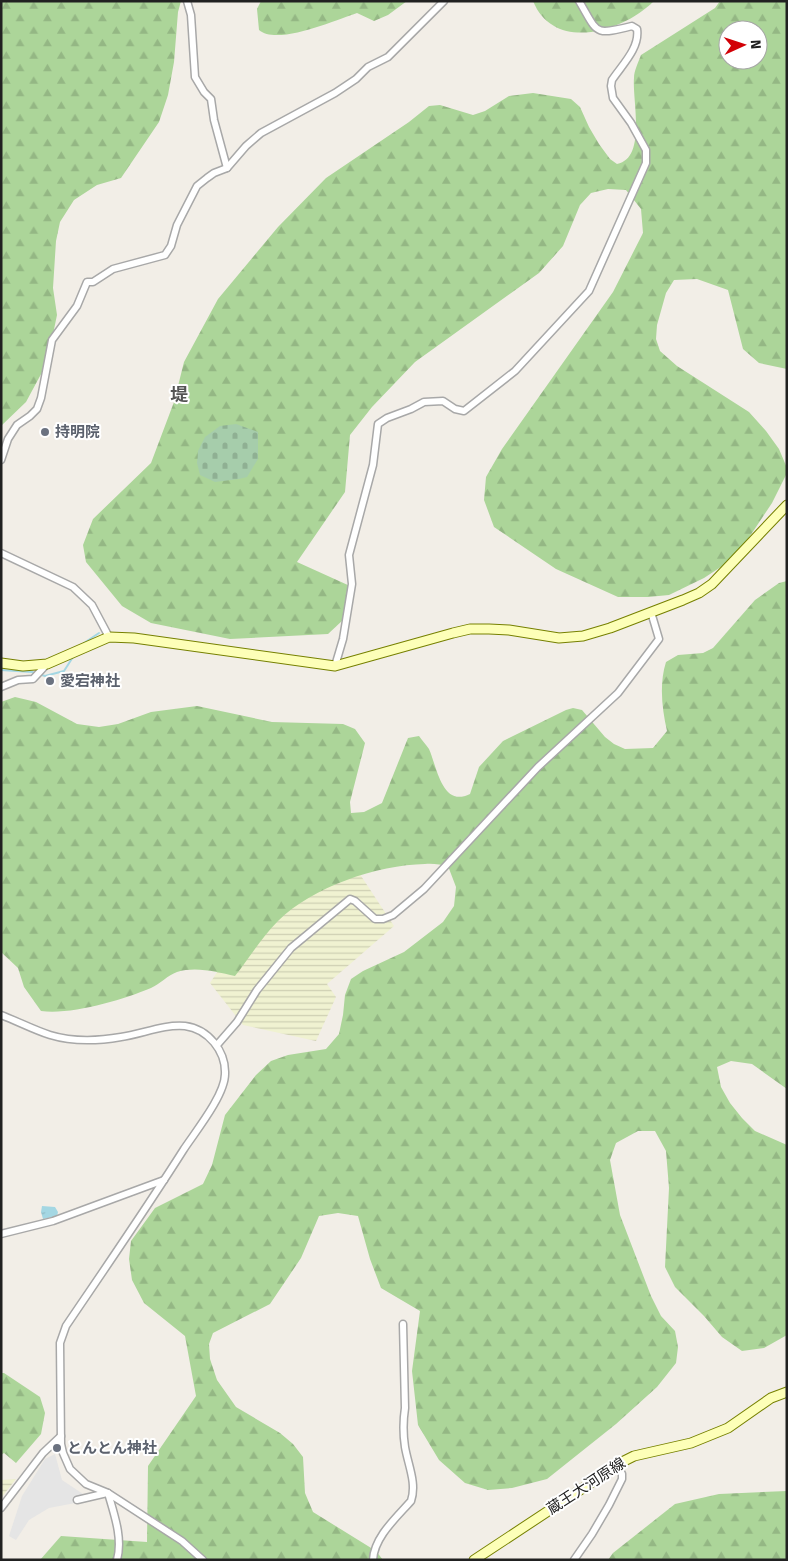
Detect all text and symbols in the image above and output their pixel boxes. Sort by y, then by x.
north arrow [718,20,768,70]
text: N [747,39,764,49]
district label: 堤 [170,384,188,406]
place label: 持明院 [55,423,100,441]
marker: 持明院 [39,426,51,438]
place label: 愛宕神社 [60,672,120,690]
marker: 愛宕神社 [44,675,56,687]
place label: とんとん神社 [67,1439,157,1457]
marker: とんとん神社 [51,1442,63,1454]
street label: 蔵王大河原線 [543,1454,629,1518]

